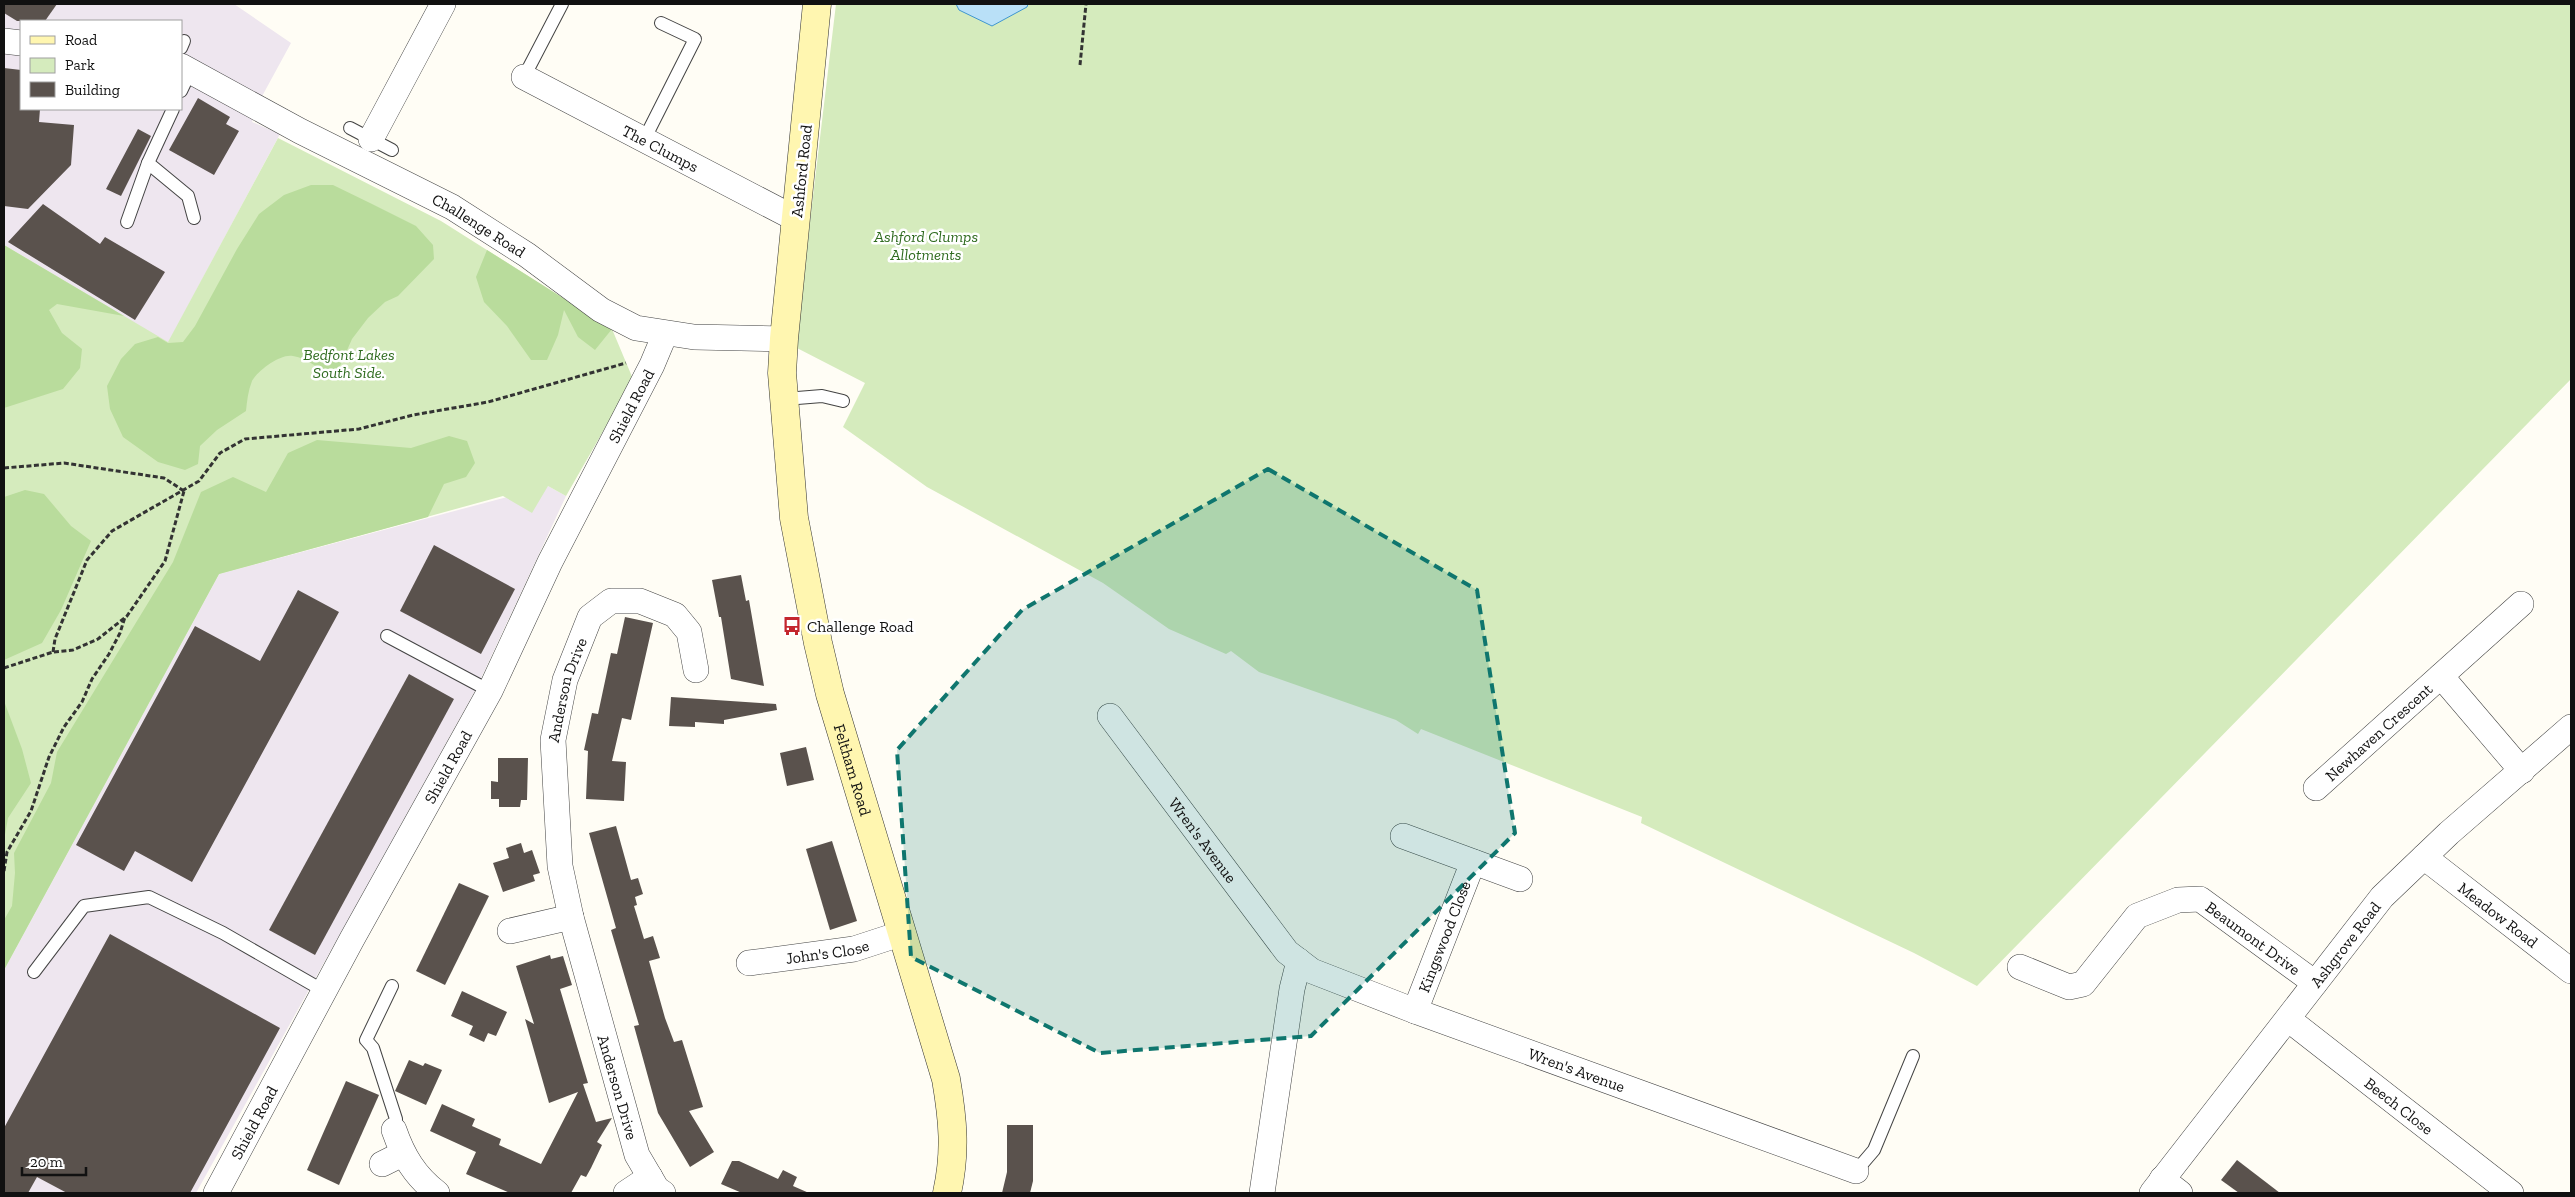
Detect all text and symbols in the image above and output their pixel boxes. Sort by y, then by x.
legend [20,20,182,110]
text: Road [65,31,98,49]
text: Park [65,56,95,74]
text: Building [65,81,120,99]
street label: The Clumps [619,121,702,176]
street label: Ashford Road [787,124,816,218]
street label: Challenge Road [429,190,529,262]
park label: Ashford Clumps Allotments [873,227,978,264]
park label: Bedfont Lakes South Side. [303,345,395,382]
street label: Shield Road [604,366,658,446]
bus stop icon: Challenge Road [781,615,803,637]
place label: Challenge Road [807,617,914,636]
street label: Anderson Drive [544,635,591,744]
street label: Newhaven Crescent [2321,679,2436,785]
street label: Feltham Road [830,722,875,818]
street label: Shield Road [420,727,476,807]
street label: Wren's Avenue [1165,794,1241,887]
street label: Kingswood Close [1414,878,1475,995]
street label: Meadow Road [2454,878,2542,952]
street label: Beaumont Drive [2202,897,2304,979]
street label: Ashgrove Road [2306,898,2385,991]
street label: John's Close [784,936,871,968]
street label: Anderson Drive [593,1032,642,1142]
street label: Wren's Avenue [1526,1044,1628,1096]
street label: Beech Close [2361,1073,2437,1139]
street label: Shield Road [227,1082,282,1163]
scale bar [22,1144,86,1176]
text: 20 m [30,1153,63,1171]

